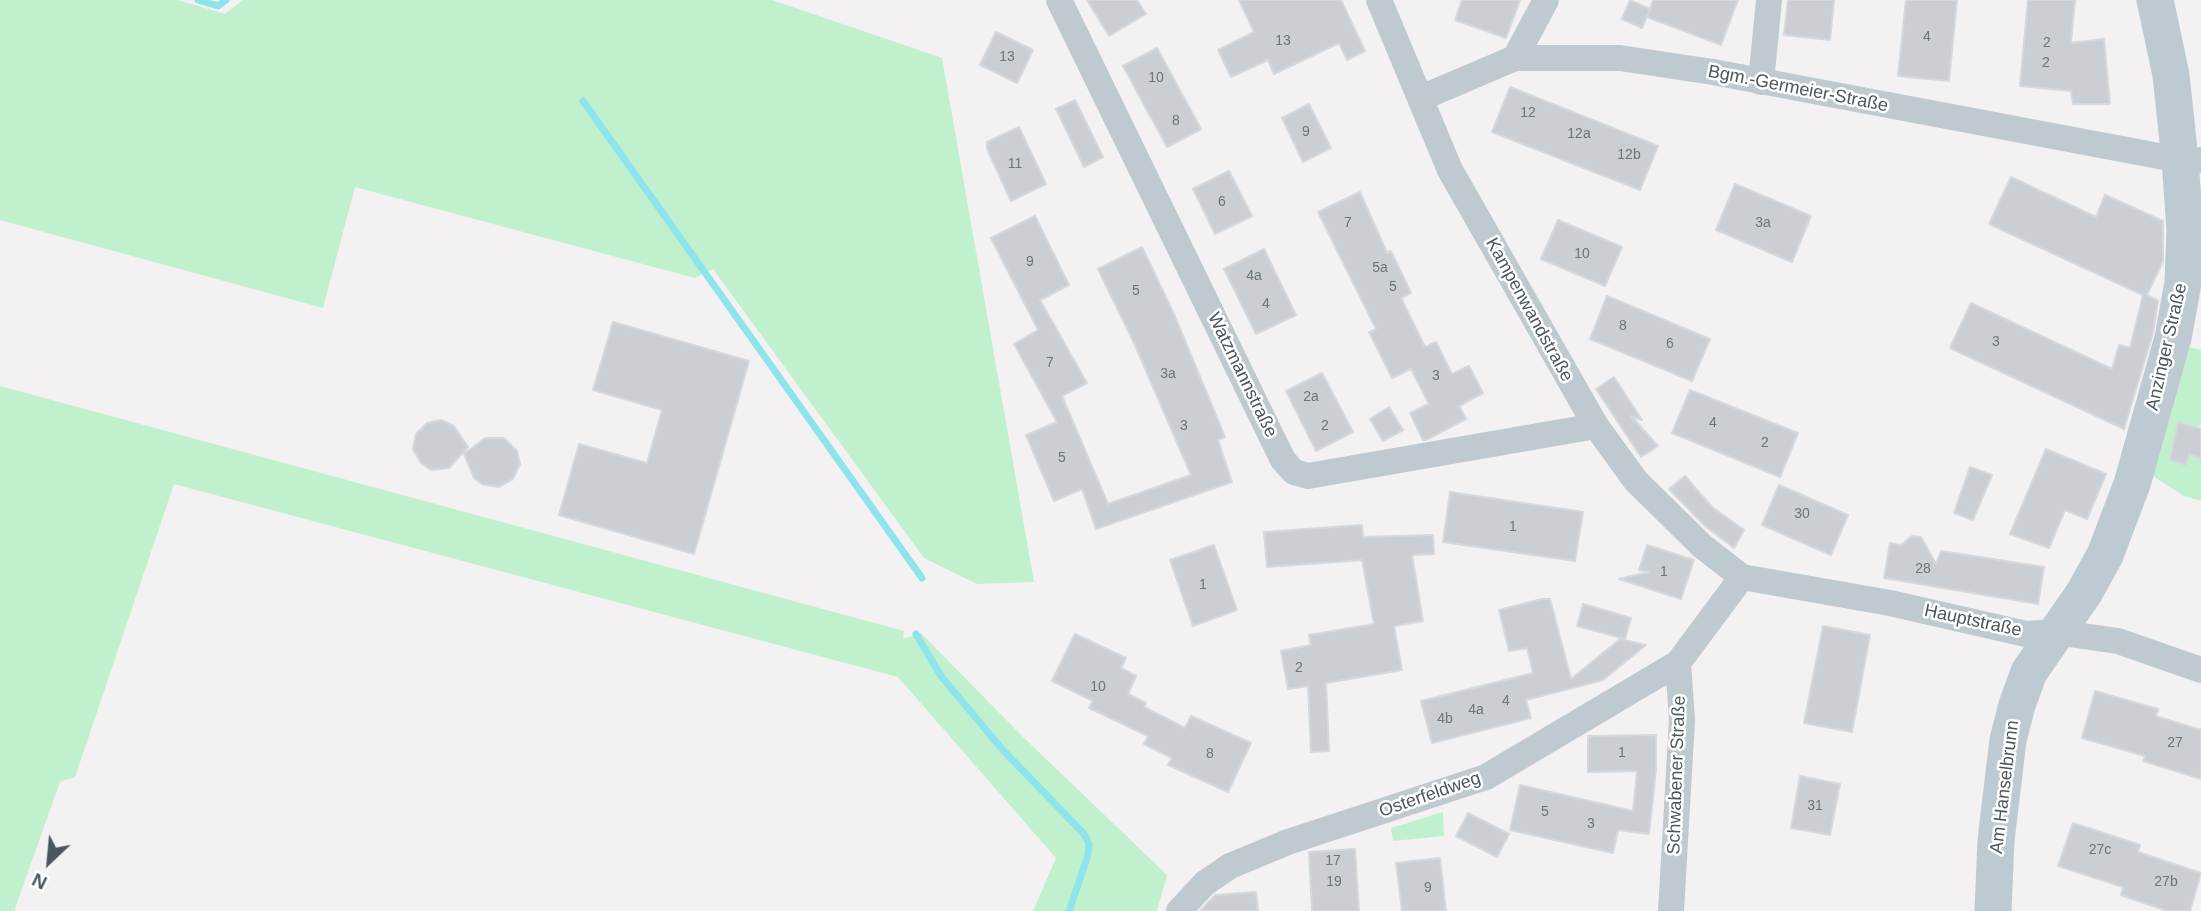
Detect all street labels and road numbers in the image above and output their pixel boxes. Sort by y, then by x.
street label: Bgm.-Germeier-Straße [1706,61,1890,117]
street label: Kampenwandstraße [1481,234,1577,386]
street label: Anzinger Straße [2142,281,2192,413]
street label: Watzmannstraße [1202,309,1282,441]
street label: Hauptstraße [1922,600,2024,642]
street label: Schwabener Straße [1663,695,1691,855]
street label: Am Hanselbrunn [1986,719,2024,855]
street label: Osterfeldweg [1376,768,1484,822]

